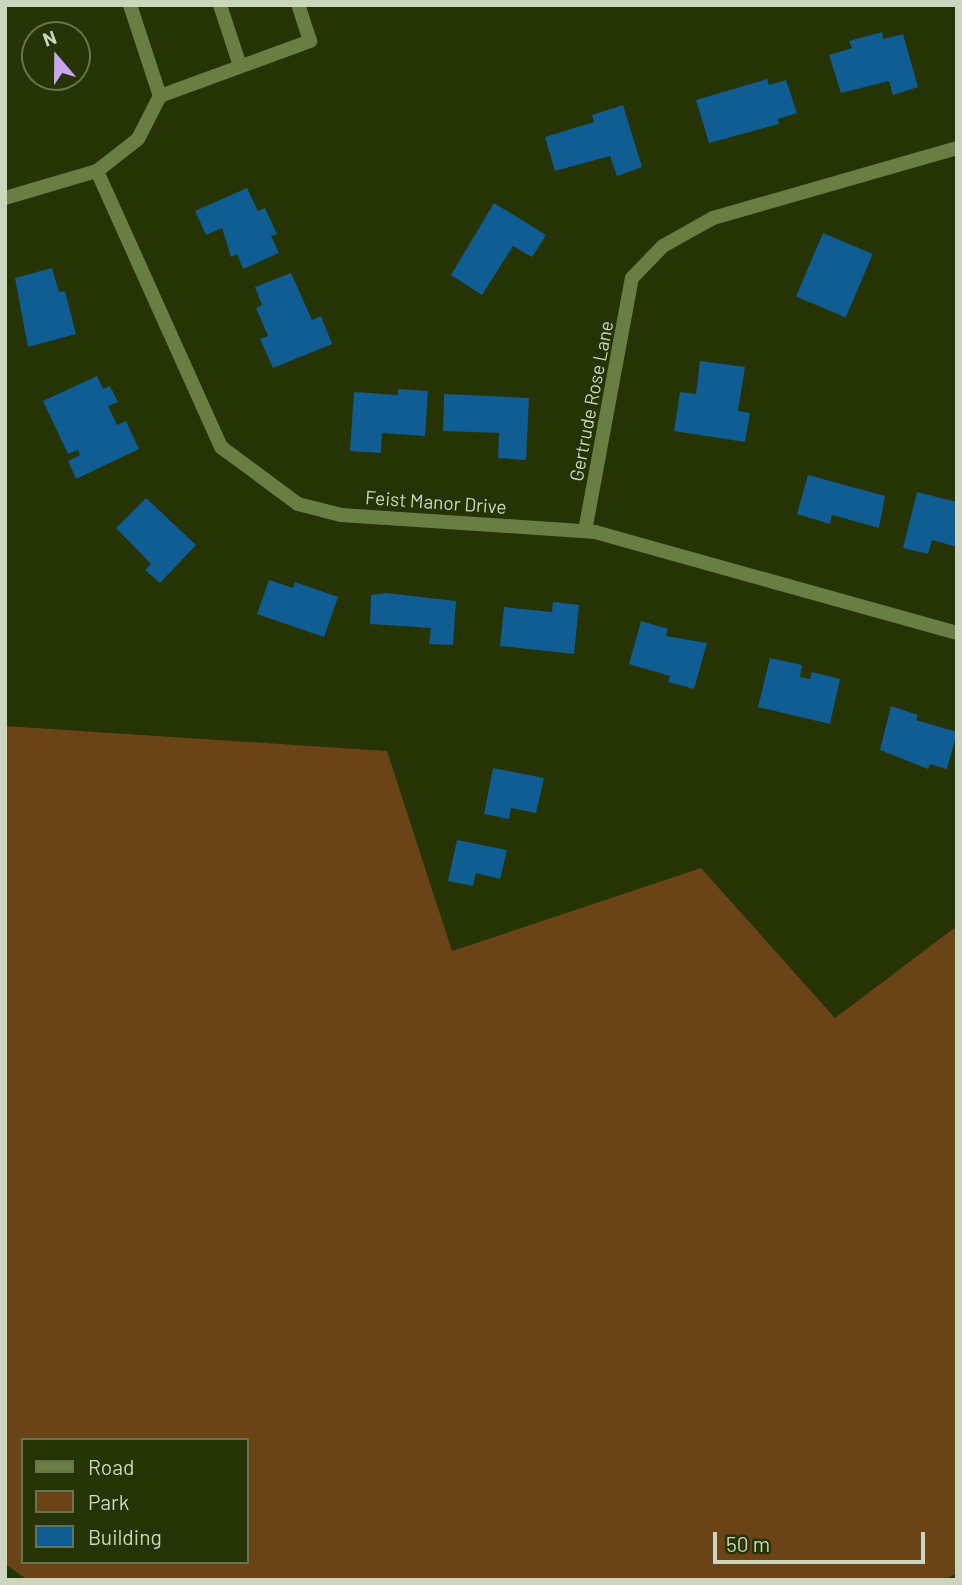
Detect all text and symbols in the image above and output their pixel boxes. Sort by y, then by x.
north arrow [21,21,91,91]
text: N [39,25,59,51]
street label: Gertrude Rose Lane [564,319,618,483]
street label: Feist Manor Drive [365,486,507,518]
legend [21,1438,248,1564]
text: Road [88,1454,134,1479]
text: Park [88,1489,129,1514]
scale bar [717,1518,929,1562]
text: Building [88,1524,162,1549]
text: 50 m [726,1531,770,1556]

